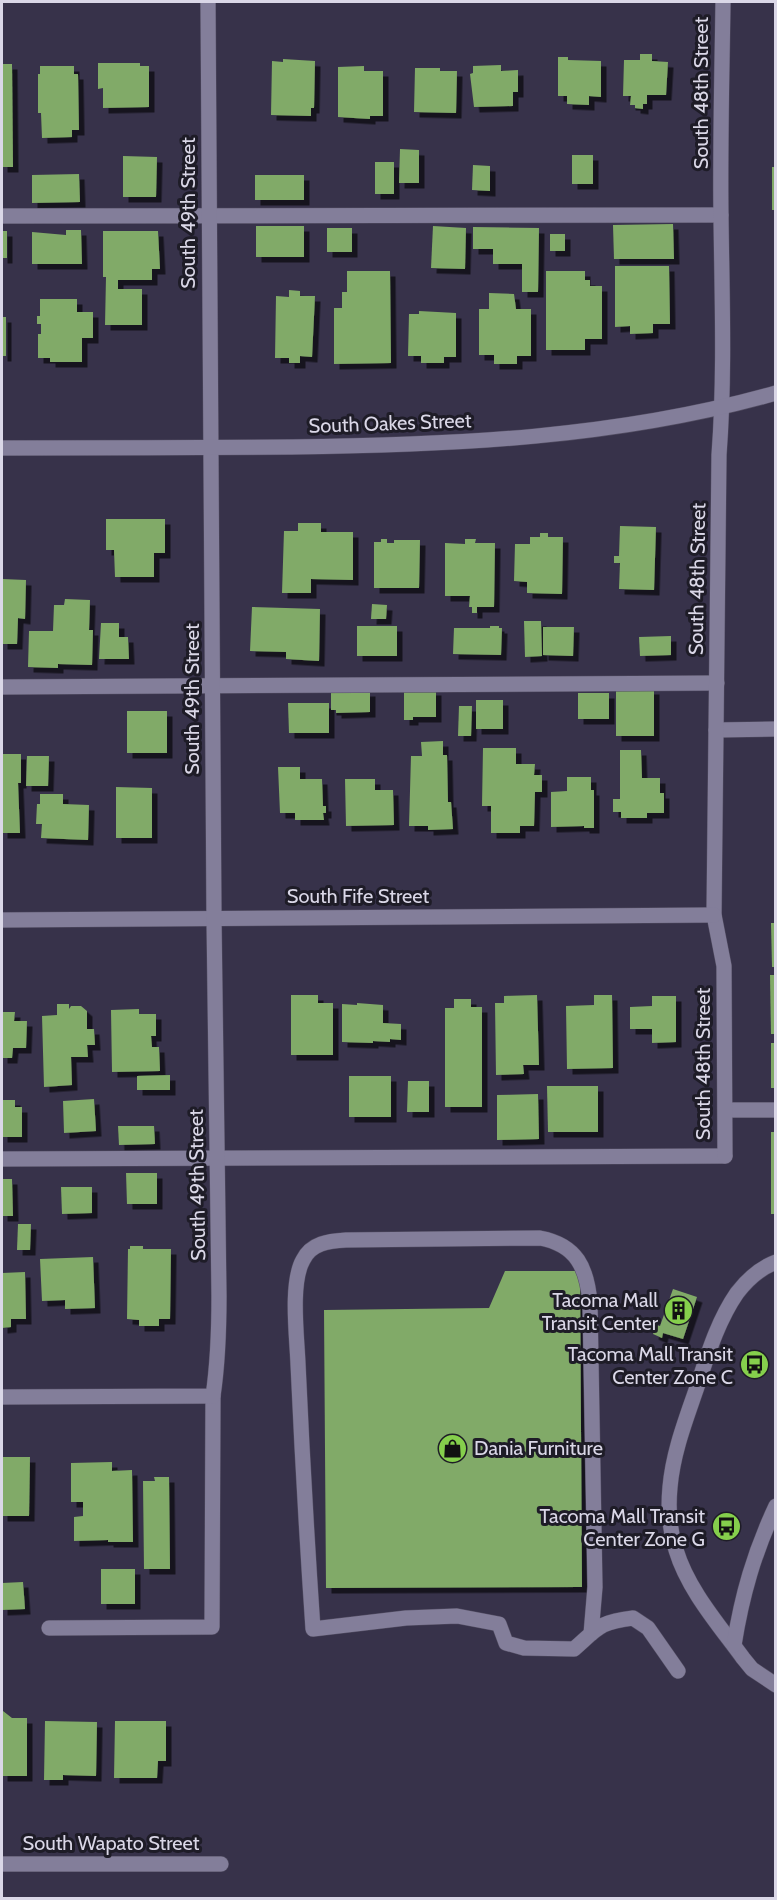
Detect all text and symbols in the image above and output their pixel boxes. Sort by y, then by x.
street label: South 48th Street [689,17,713,169]
street label: South 49th Street [176,137,200,289]
street label: South Oakes Street [308,408,472,438]
street label: South 48th Street [684,502,710,655]
street label: South 49th Street [180,623,204,775]
street label: South Fife Street [287,884,429,908]
street label: South 48th Street [691,988,715,1140]
street label: South 49th Street [184,1109,210,1261]
place label: Tacoma Mall Transit Center [542,1288,659,1335]
building icon: Tacoma Mall Transit Center [663,1295,695,1327]
place label: Tacoma Mall Transit Center Zone C [568,1342,733,1389]
bus stop icon: Tacoma Mall Transit Center Zone C [738,1349,770,1381]
shop icon: Dania Furniture [437,1432,469,1464]
place label: Dania Furniture [474,1436,603,1460]
place label: Tacoma Mall Transit Center Zone G [540,1504,705,1551]
bus stop icon: Tacoma Mall Transit Center Zone G [710,1511,742,1543]
street label: South Wapato Street [22,1831,200,1855]

